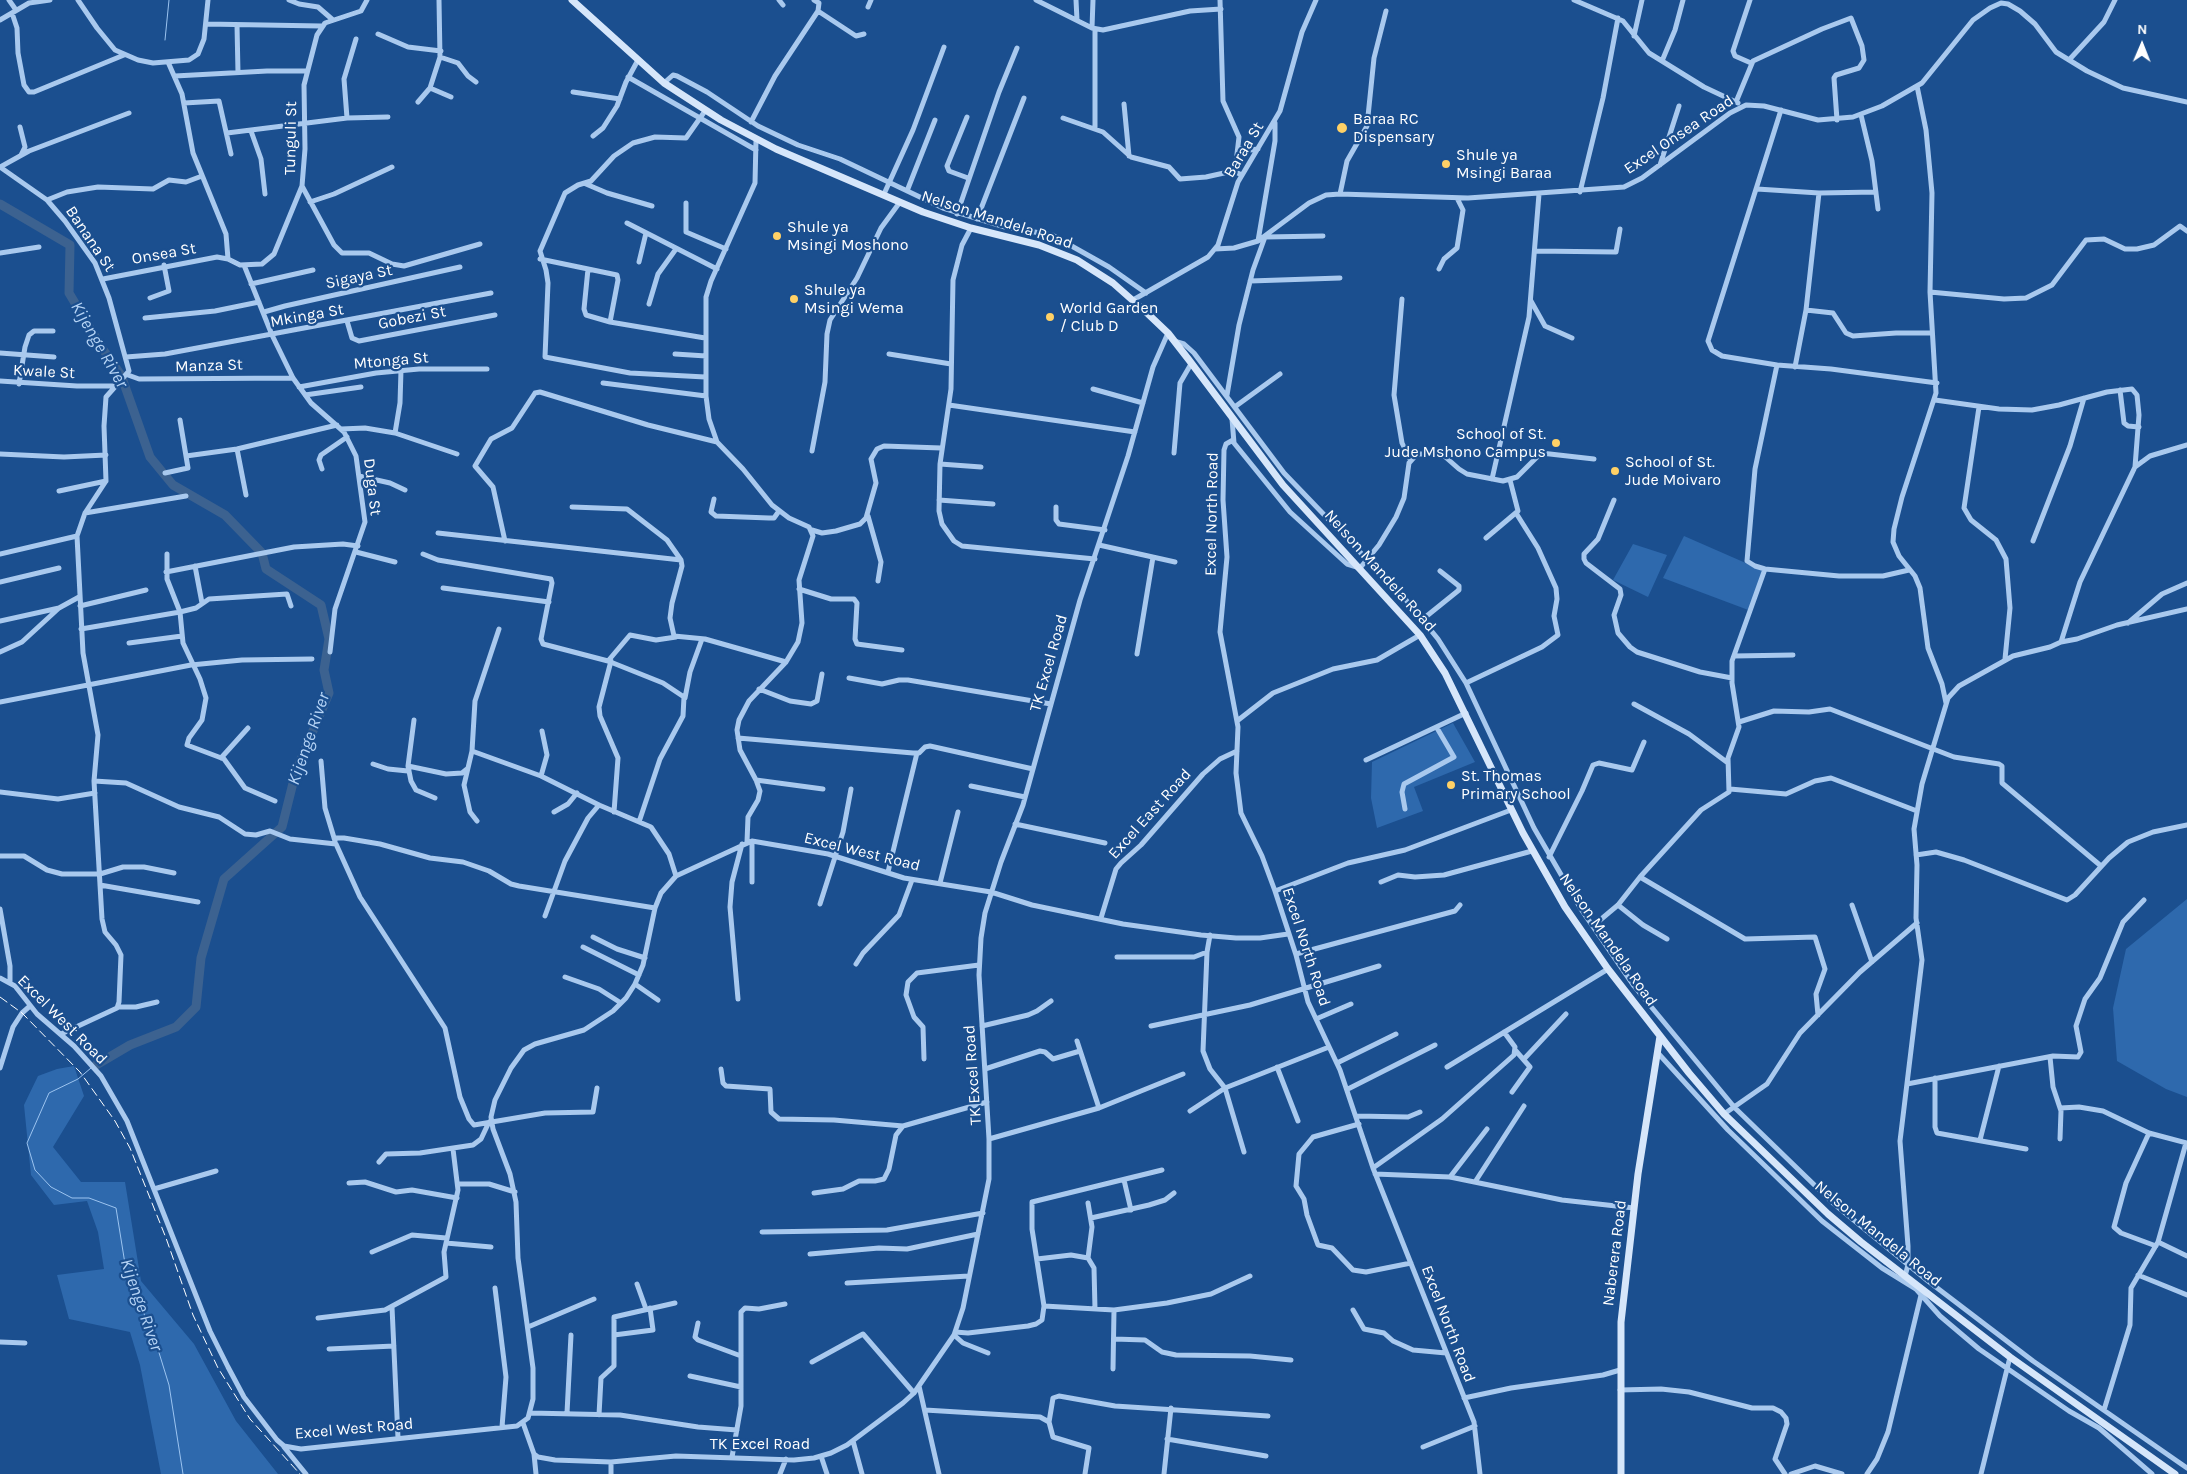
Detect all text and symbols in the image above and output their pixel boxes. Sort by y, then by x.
north arrow [2117,20,2167,70]
text: N [2137,21,2147,38]
street label: Excel Onsea Road [1621,91,1737,179]
street label: Tunguli St [281,101,301,175]
place label: Baraa RC Dispensary [1353,109,1434,147]
street label: Baraa St [1220,119,1268,181]
marker: Baraa RC Dispensary [1335,121,1349,135]
place label: Shule ya Msingi Baraa [1456,145,1552,183]
marker: Shule ya Msingi Baraa [1440,158,1452,170]
street label: Nelson Mandela Road [919,186,1075,254]
street label: Banana St [61,202,119,276]
place label: Shule ya Msingi Moshono [787,217,908,255]
marker: Shule ya Msingi Moshono [771,230,783,242]
street label: Onsea St [130,239,198,269]
street label: Sigaya St [324,261,394,293]
place label: Shule ya Msingi Wema [804,280,904,318]
marker: Shule ya Msingi Wema [788,293,800,305]
water label: Kijenge River [65,298,133,392]
place label: World Garden / Club D [1060,298,1158,336]
street label: Mkinga St [269,300,345,332]
street label: Gobezi St [377,302,447,334]
marker: World Garden / Club D [1044,311,1056,323]
street label: Mtonga St [353,348,429,374]
street label: Manza St [175,355,243,377]
street label: Kwale St [12,361,76,383]
place label: School of St. Jude Mshono Campus [1385,424,1546,462]
marker: School of St. Jude Mshono Campus [1550,437,1562,449]
street label: Excel North Road [1201,452,1223,576]
place label: School of St. Jude Moivaro [1625,452,1721,490]
street label: Duga St [359,457,385,517]
marker: School of St. Jude Moivaro [1609,465,1621,477]
street label: Nelson Mandela Road [1320,506,1440,636]
street label: TK Excel Road [1026,612,1072,714]
water label: Kijenge River [283,690,335,788]
street label: Excel East Road [1104,765,1196,863]
place label: St. Thomas Primary School [1461,766,1571,804]
marker: St. Thomas Primary School [1445,779,1457,791]
street label: Excel West Road [802,828,922,876]
street label: Nelson Mandela Road [1555,870,1661,1010]
street label: Excel North Road [1278,885,1334,1009]
street label: Excel West Road [13,971,111,1069]
street label: TK Excel Road [960,1024,986,1126]
street label: Nelson Mandela Road [1811,1177,1945,1291]
street label: Naberera Road [1599,1199,1631,1307]
water label: Kijenge River [115,1256,167,1354]
street label: Excel North Road [1417,1263,1479,1385]
street label: Excel West Road [294,1414,414,1444]
street label: TK Excel Road [710,1434,810,1454]

